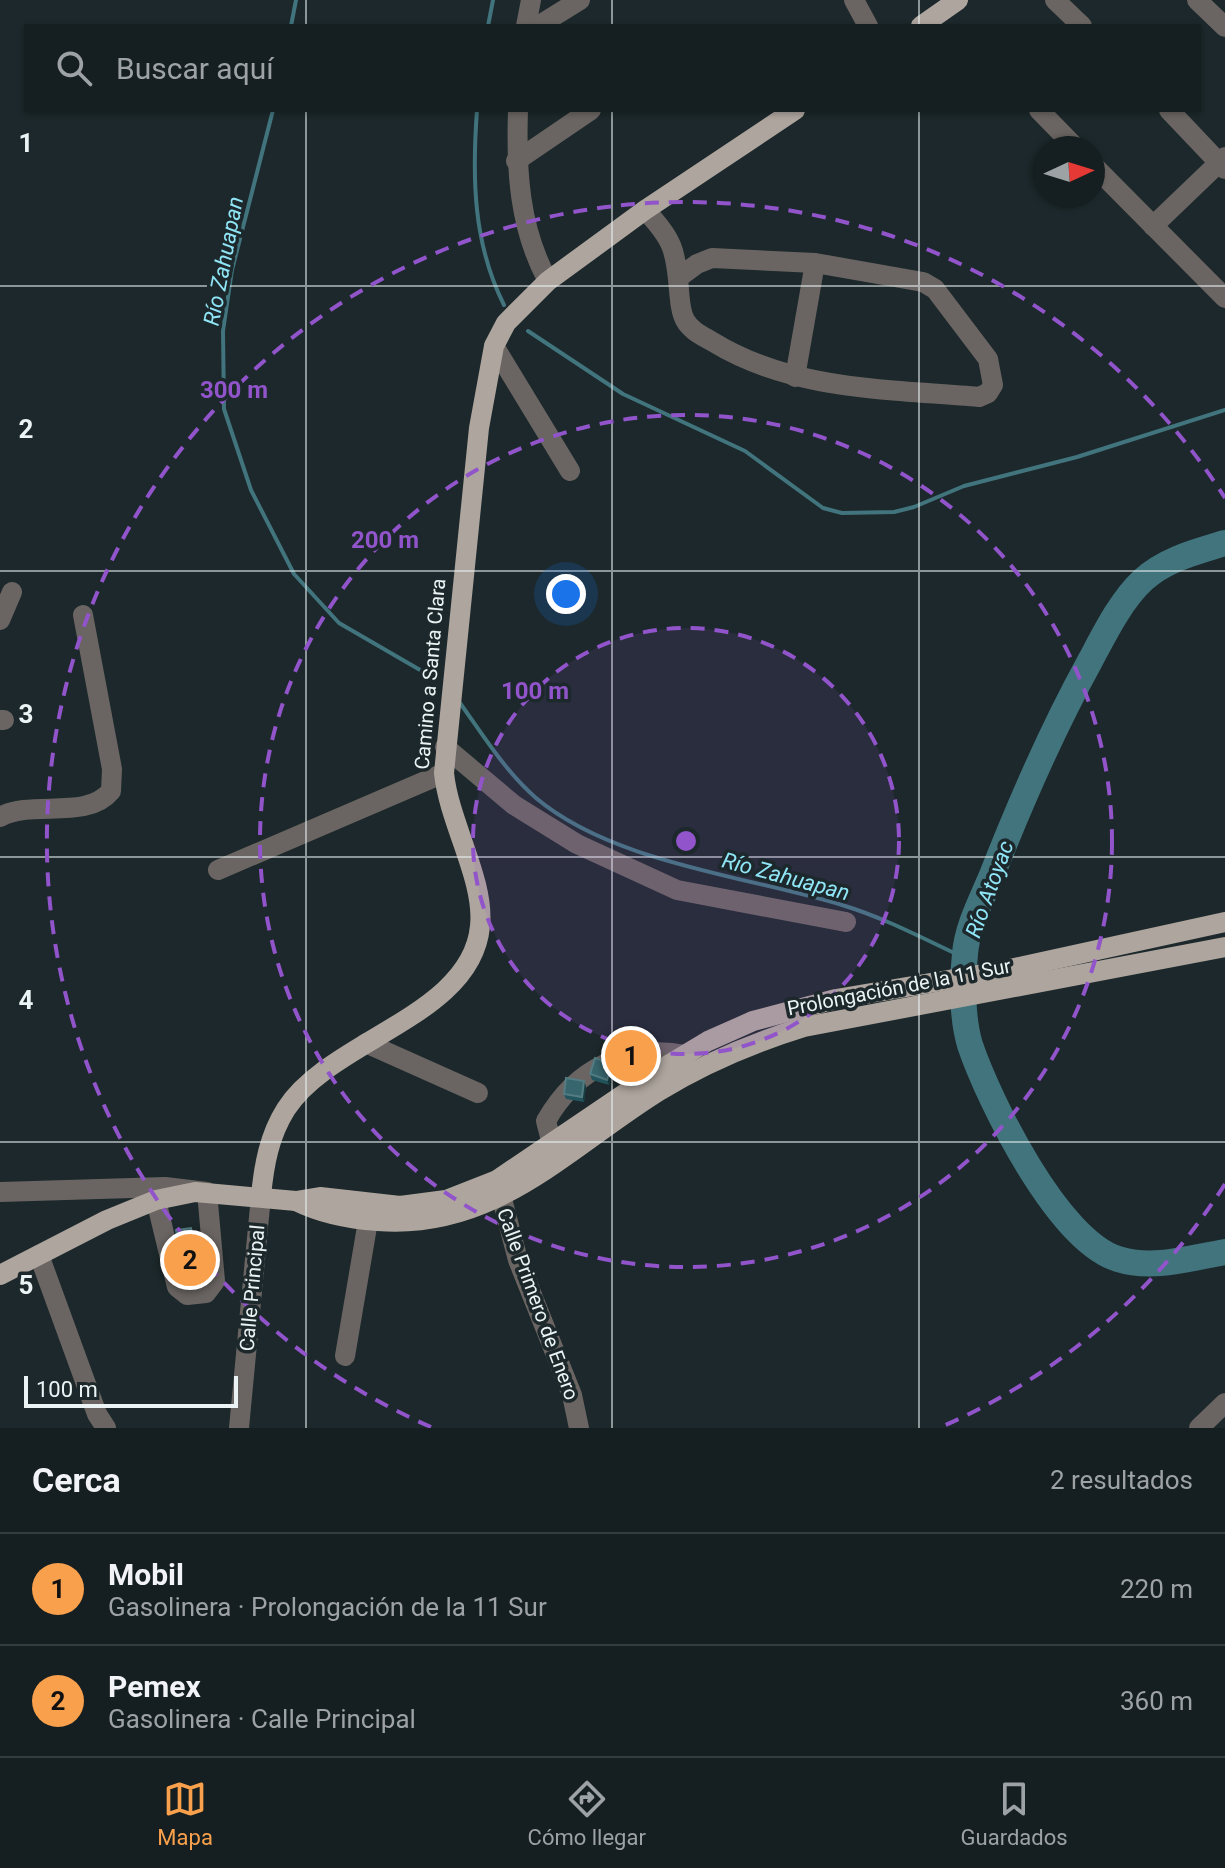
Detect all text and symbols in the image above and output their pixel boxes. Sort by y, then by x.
search box [24,24,1201,112]
icon: search [52,46,96,90]
text: Buscar aquí [116,51,274,86]
text: 1 [19,128,33,158]
north arrow [1033,136,1105,208]
water label: Río Zahuapan [199,194,248,328]
text: 300 m [200,376,268,404]
text: 2 [19,414,33,444]
text: 200 m [351,526,419,554]
your location [546,574,586,614]
street label: Camino a Santa Clara [410,577,450,771]
text: 100 m [501,677,569,705]
text: 3 [19,699,33,729]
centre of rings [672,827,700,855]
water label: Río Atoyac [960,837,1019,941]
water label: Río Zahuapan [719,847,852,905]
street label: Prolongación de la 11 Sur [785,953,1013,1020]
text: 4 [19,985,34,1015]
pin: 1 [605,1026,657,1086]
street label: Calle Primero de Enero [492,1205,584,1403]
street label: Calle Principal [235,1224,269,1352]
pin: 2 [164,1230,216,1290]
text: 5 [19,1270,33,1300]
scale bar [24,1372,238,1408]
text: 100 m [36,1377,98,1402]
text: Cerca [32,1460,121,1500]
text: 2 resultados [1050,1465,1193,1495]
text: Mobil [108,1557,184,1592]
text: 1 [51,1574,65,1604]
text: 220 m [1120,1574,1193,1604]
text: Gasolinera · Prolongación de la 11 Sur [108,1592,547,1622]
text: Pemex [108,1669,201,1704]
text: 2 [51,1686,65,1716]
text: 360 m [1120,1686,1193,1716]
text: Gasolinera · Calle Principal [108,1704,416,1734]
tab: Mapa [157,1777,213,1850]
tab: Cómo llegar [528,1777,646,1850]
tab: Guardados [961,1777,1068,1850]

